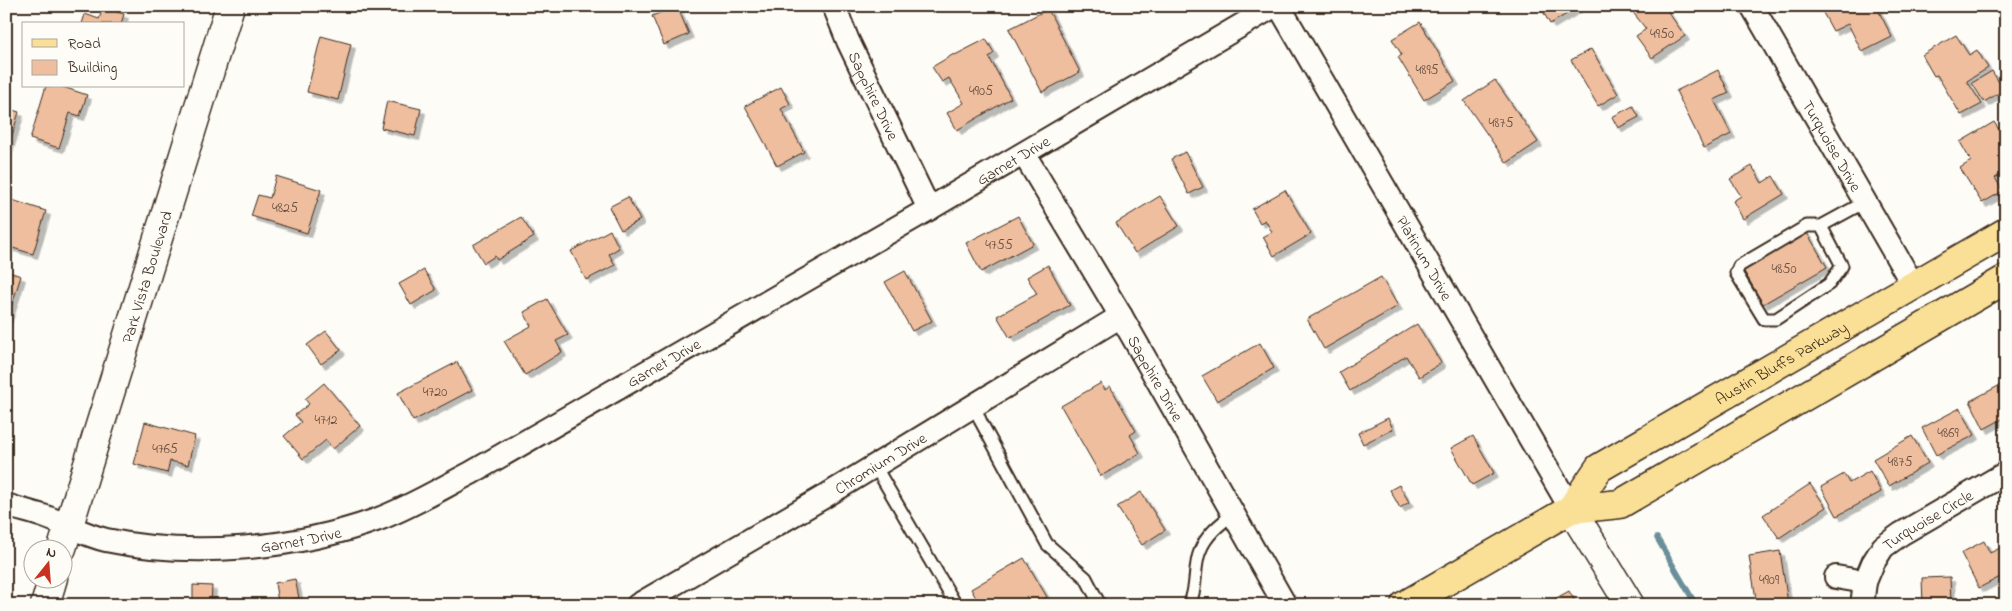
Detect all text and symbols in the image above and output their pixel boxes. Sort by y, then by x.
legend [22,22,185,88]
house number: 4950 [1650,24,1674,45]
text: Road [68,33,101,55]
street label: Sapphire Drive [841,48,904,145]
text: Building [67,57,117,80]
house number: 4895 [1415,60,1439,81]
house number: 4905 [969,81,993,102]
street label: Turquoise Drive [1795,96,1867,197]
house number: 4875 [1489,113,1513,134]
street label: Garnet Drive [973,130,1056,192]
house number: 4825 [272,198,298,219]
street label: Park Vista Boulevard [116,208,180,346]
street label: Platinum Drive [1389,212,1458,306]
house number: 4755 [985,235,1013,256]
house number: 4850 [1771,259,1797,280]
street label: Austin Bluffs Parkway [1711,316,1853,412]
street label: Sapphire Drive [1120,331,1189,427]
street label: Garnet Drive [623,333,706,395]
house number: 4720 [423,382,447,403]
house number: 4712 [315,410,338,431]
house number: 4869 [1937,423,1959,444]
street label: Chromium Drive [831,427,933,502]
house number: 4765 [152,439,178,460]
house number: 4875 [1888,452,1912,473]
street label: Turquoise Circle [1878,484,1979,558]
street label: Garnet Drive [259,521,345,560]
north arrow [22,538,72,588]
text: N [44,542,59,564]
house number: 4909 [1759,570,1780,591]

